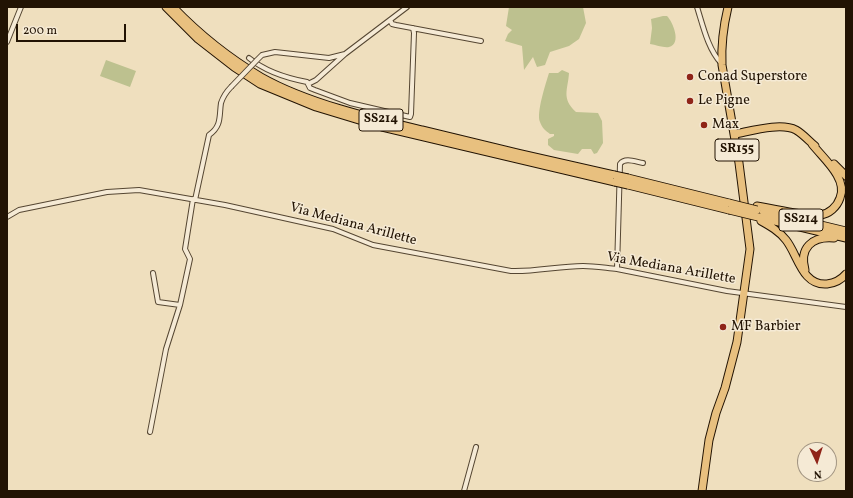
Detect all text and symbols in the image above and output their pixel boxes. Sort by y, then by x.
scale bar [18,16,128,42]
text: 200 m [23,23,57,39]
place label: Conad Superstore [698,69,807,85]
marker: Conad Superstore [685,72,695,82]
place label: Le Pigne [698,93,750,109]
marker: Le Pigne [685,96,695,106]
road number: SS214 [359,109,403,131]
place label: Max [712,117,739,133]
marker: Max [699,120,709,130]
road number: SR155 [715,139,759,161]
street label: Via Mediana Arillette [288,200,418,250]
road number: SS214 [779,209,823,231]
street label: Via Mediana Arillette [605,249,737,289]
place label: MF Barbier [731,319,801,335]
marker: MF Barbier [718,322,728,332]
north arrow [797,442,837,482]
text: N [813,466,822,481]

